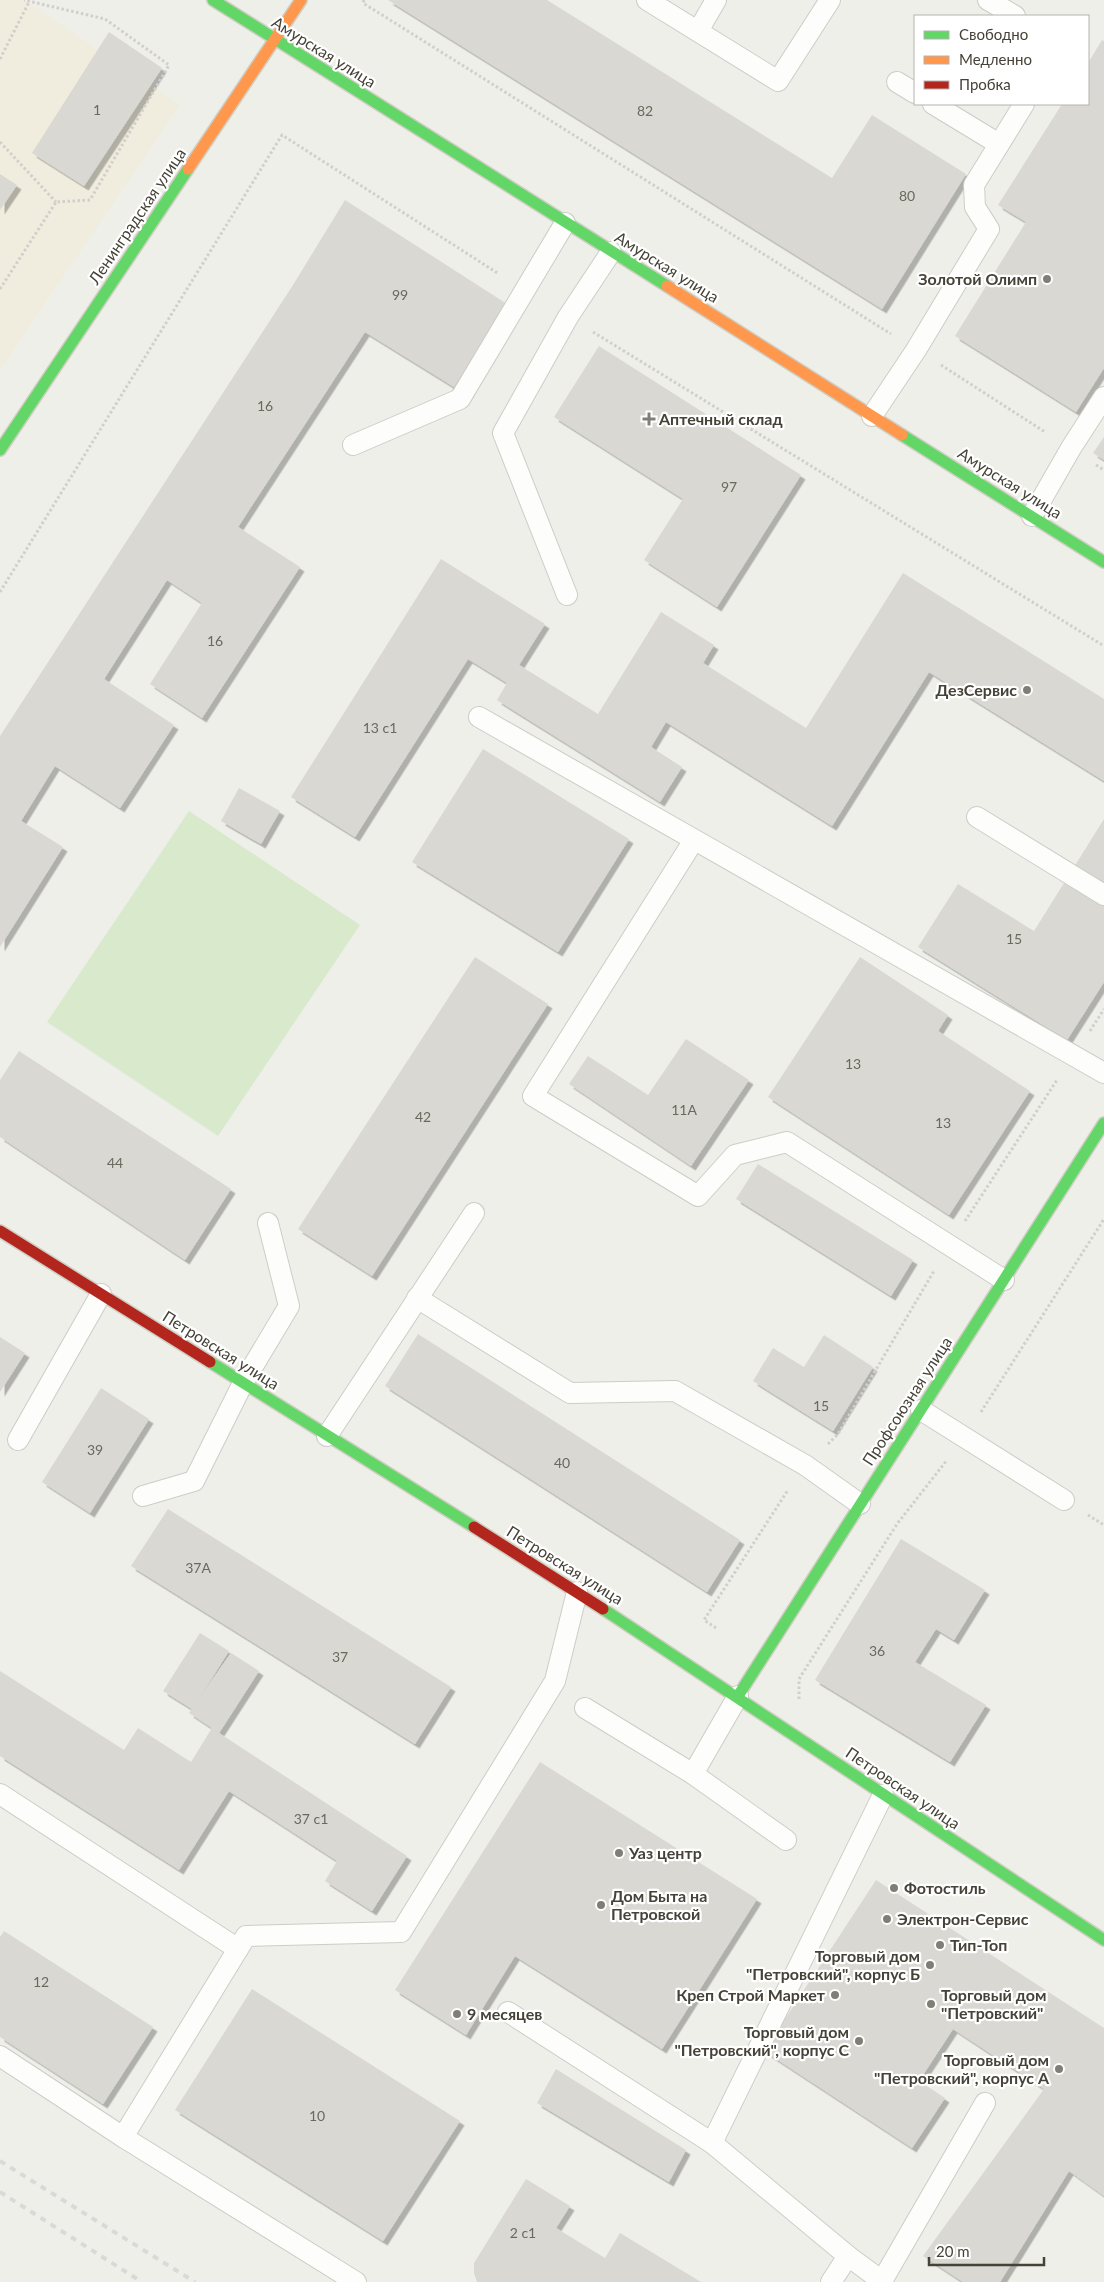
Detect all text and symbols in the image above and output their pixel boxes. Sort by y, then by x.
street label: Амурская улица [269,12,380,91]
legend [914,15,1089,105]
text: Свободно [959,25,1028,43]
text: Медленно [959,50,1032,68]
text: Пробка [959,75,1011,93]
house number: 1 [93,101,101,118]
house number: 82 [637,102,653,119]
street label: Ленинградская улица [83,144,189,288]
house number: 80 [899,187,915,204]
street label: Амурская улица [612,227,723,306]
place label: Золотой Олимп [918,269,1037,288]
marker: Золотой Олимп [1041,273,1053,285]
house number: 99 [392,286,408,303]
house number: 16 [257,397,273,414]
place label: Аптечный склад [658,409,783,428]
marker: Аптечный склад [643,413,655,425]
street label: Амурская улица [955,443,1066,522]
house number: 97 [721,478,737,495]
house number: 16 [207,632,223,649]
place label: ДезСервис [936,680,1017,699]
marker: ДезСервис [1021,684,1033,696]
house number: 13 с1 [363,719,397,736]
house number: 15 [1006,930,1022,947]
house number: 13 [845,1055,861,1072]
house number: 11А [671,1101,697,1118]
house number: 42 [415,1108,431,1125]
house number: 13 [935,1114,951,1131]
house number: 44 [107,1154,123,1171]
street label: Петровская улица [160,1306,283,1393]
street label: Профсоюзная улица [858,1333,955,1469]
house number: 15 [813,1397,829,1414]
house number: 39 [87,1441,103,1458]
house number: 40 [554,1454,570,1471]
street label: Петровская улица [504,1521,627,1608]
house number: 37А [185,1559,211,1576]
house number: 36 [869,1642,885,1659]
house number: 37 [332,1648,348,1665]
street label: Петровская улица [843,1742,964,1833]
house number: 37 с1 [294,1810,328,1827]
place label: Уаз центр [628,1843,702,1862]
marker: Уаз центр [613,1847,625,1859]
place label: Фотостиль [904,1878,986,1897]
marker: Фотостиль [888,1882,900,1894]
place label: Дом Быта на Петровской [611,1886,707,1923]
marker: Дом Быта на Петровской [595,1899,607,1911]
place label: Электрон-Сервис [897,1909,1029,1928]
marker: Электрон-Сервис [881,1913,893,1925]
place label: Тип-Топ [950,1935,1007,1954]
marker: Тип-Топ [934,1939,946,1951]
place label: Торговый дом "Петровский", корпус Б [746,1946,920,1983]
marker: Торговый дом "Петровский", корпус Б [924,1959,936,1971]
house number: 12 [33,1973,49,1990]
place label: Креп Строй Маркет [676,1985,826,2004]
place label: Торговый дом "Петровский" [941,1985,1046,2022]
marker: Креп Строй Маркет [829,1989,841,2001]
marker: Торговый дом "Петровский" [925,1998,937,2010]
place label: 9 месяцев [467,2004,542,2023]
marker: 9 месяцев [451,2008,463,2020]
place label: Торговый дом "Петровский", корпус С [675,2022,849,2059]
marker: Торговый дом "Петровский", корпус С [853,2035,865,2047]
place label: Торговый дом "Петровский", корпус А [874,2050,1050,2087]
marker: Торговый дом "Петровский", корпус А [1053,2063,1065,2075]
house number: 10 [309,2107,325,2124]
house number: 2 с1 [510,2224,536,2241]
scale bar [929,2234,1044,2266]
text: 20 m [936,2242,970,2260]

